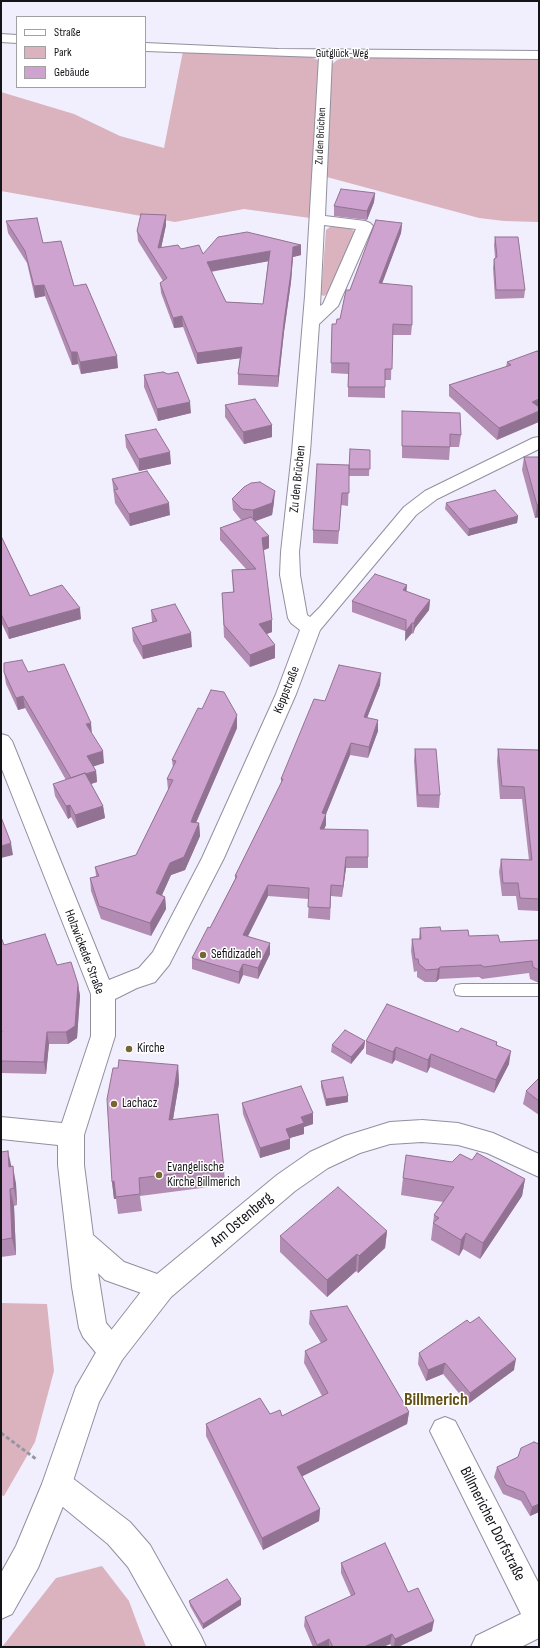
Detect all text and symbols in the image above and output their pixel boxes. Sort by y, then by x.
legend [16,16,146,88]
text: Straße [54,25,81,40]
text: Park [54,45,72,60]
street label: Gutglück-Weg [316,47,368,61]
text: Gebäude [54,65,89,80]
street label: Zu den Brüchen [313,107,329,165]
street label: Zu den Brüchen [287,445,309,513]
street label: Keppstraße [270,664,304,716]
street label: Holzwickeder Straße [61,908,107,996]
place label: Sefidizadeh [211,947,261,963]
marker: Sefidizadeh [198,950,208,960]
place label: Kirche [137,1041,165,1057]
marker: Kirche [124,1044,134,1054]
place label: Lachacz [122,1096,157,1112]
marker: Lachacz [109,1099,119,1109]
place label: Evangelische Kirche Billmerich [167,1160,240,1191]
marker: Evangelische Kirche Billmerich [154,1170,164,1180]
street label: Am Ostenberg [207,1188,277,1252]
district label: Billmerich [404,1389,468,1411]
street label: Billmericher Dorfstraße [455,1464,529,1584]

